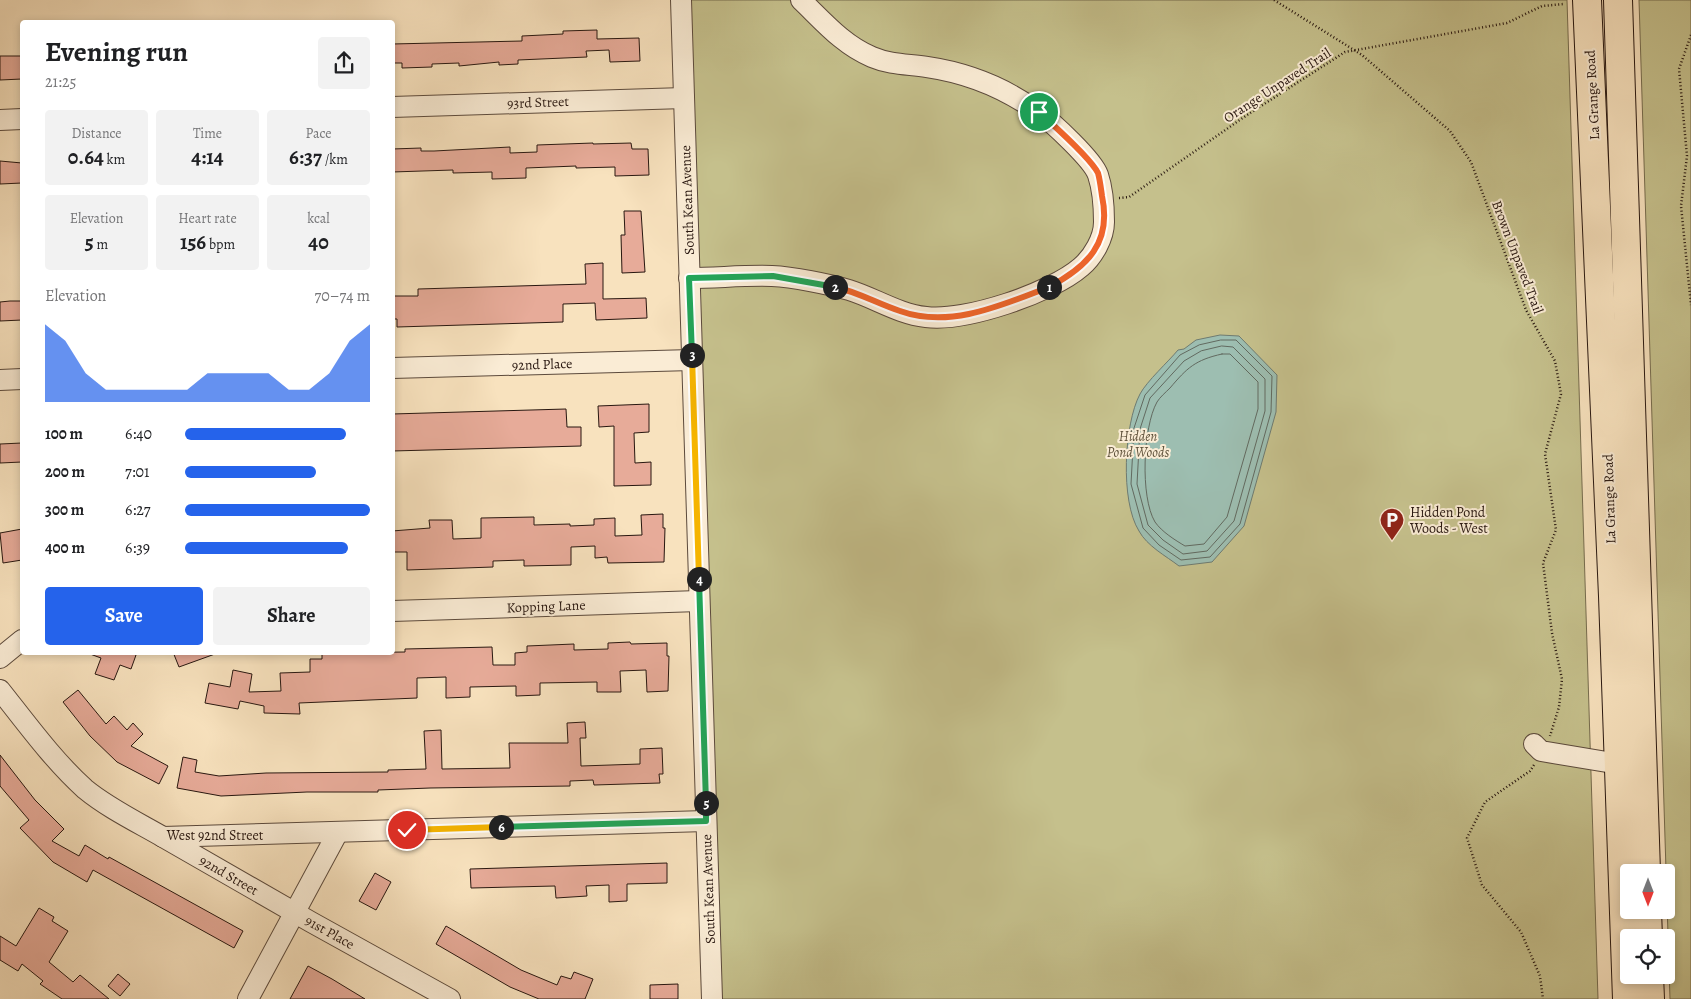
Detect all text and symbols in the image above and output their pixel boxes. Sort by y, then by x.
text: Evening run [45,33,188,71]
button: share [318,37,370,89]
street label: Orange Unpaved Trail [1220,43,1335,127]
street label: La Grange Road [1581,49,1604,140]
text: 21:25 [45,71,76,93]
pin [1018,91,1060,133]
street label: 93rd Street [507,92,570,113]
icon: arrive [1025,98,1053,126]
text: Distance [71,124,122,143]
text: Time [193,124,222,143]
text: Pace [306,124,331,143]
text: 0.64 [68,143,104,171]
text: 4:14 [191,143,224,171]
text: 6:37 [289,143,322,171]
street label: South Kean Avenue [676,145,699,255]
text: km [104,150,125,169]
text: /km [322,150,348,169]
street label: Brown Unpaved Trail [1487,198,1548,317]
text: Elevation [70,209,123,228]
text: Heart rate [178,209,237,228]
text: kcal [307,209,330,228]
text: 5 [85,228,94,256]
text: 156 [180,228,206,256]
text: 40 [308,228,329,256]
text: m [94,235,108,254]
text: bpm [206,235,235,254]
pin: 2 [822,274,848,300]
pin: 1 [1036,274,1062,300]
text: 2 [832,278,839,297]
text: 1 [1047,278,1052,297]
text: Elevation [45,285,106,307]
text: 70–74 m [315,285,370,307]
pin: 3 [680,342,704,368]
text: 3 [689,346,696,365]
street label: 92nd Place [511,354,573,375]
text: 100 m [45,423,83,445]
text: 6:40 [125,423,152,445]
park label: Hidden Pond Woods [1107,427,1169,462]
street label: La Grange Road [1598,453,1621,544]
text: 200 m [45,461,85,483]
text: 7:01 [125,461,150,483]
text: 300 m [45,499,84,521]
text: 6:27 [125,499,151,521]
place label: Hidden Pond Woods - West [1409,503,1488,538]
parking icon: Hidden Pond Woods - West [1379,507,1405,541]
text: 400 m [45,537,85,559]
text: 6:39 [125,537,150,559]
pin: 4 [686,566,712,592]
text: 4 [696,570,703,589]
button: Save [45,587,203,645]
button: Share [213,587,370,645]
street label: Kopping Lane [506,596,586,617]
pin: 5 [694,790,718,816]
text: 5 [704,794,709,813]
pin [386,809,428,851]
pin: 6 [488,814,514,840]
icon: check [393,816,421,844]
text: 6 [498,818,505,837]
street label: West 92nd Street [166,826,264,845]
street label: South Kean Avenue [697,834,720,944]
street label: 92nd Street [196,851,262,900]
north arrow [1620,864,1675,919]
map controls [1620,864,1675,984]
street label: 91st Place [302,911,358,954]
button: locate [1620,929,1675,984]

